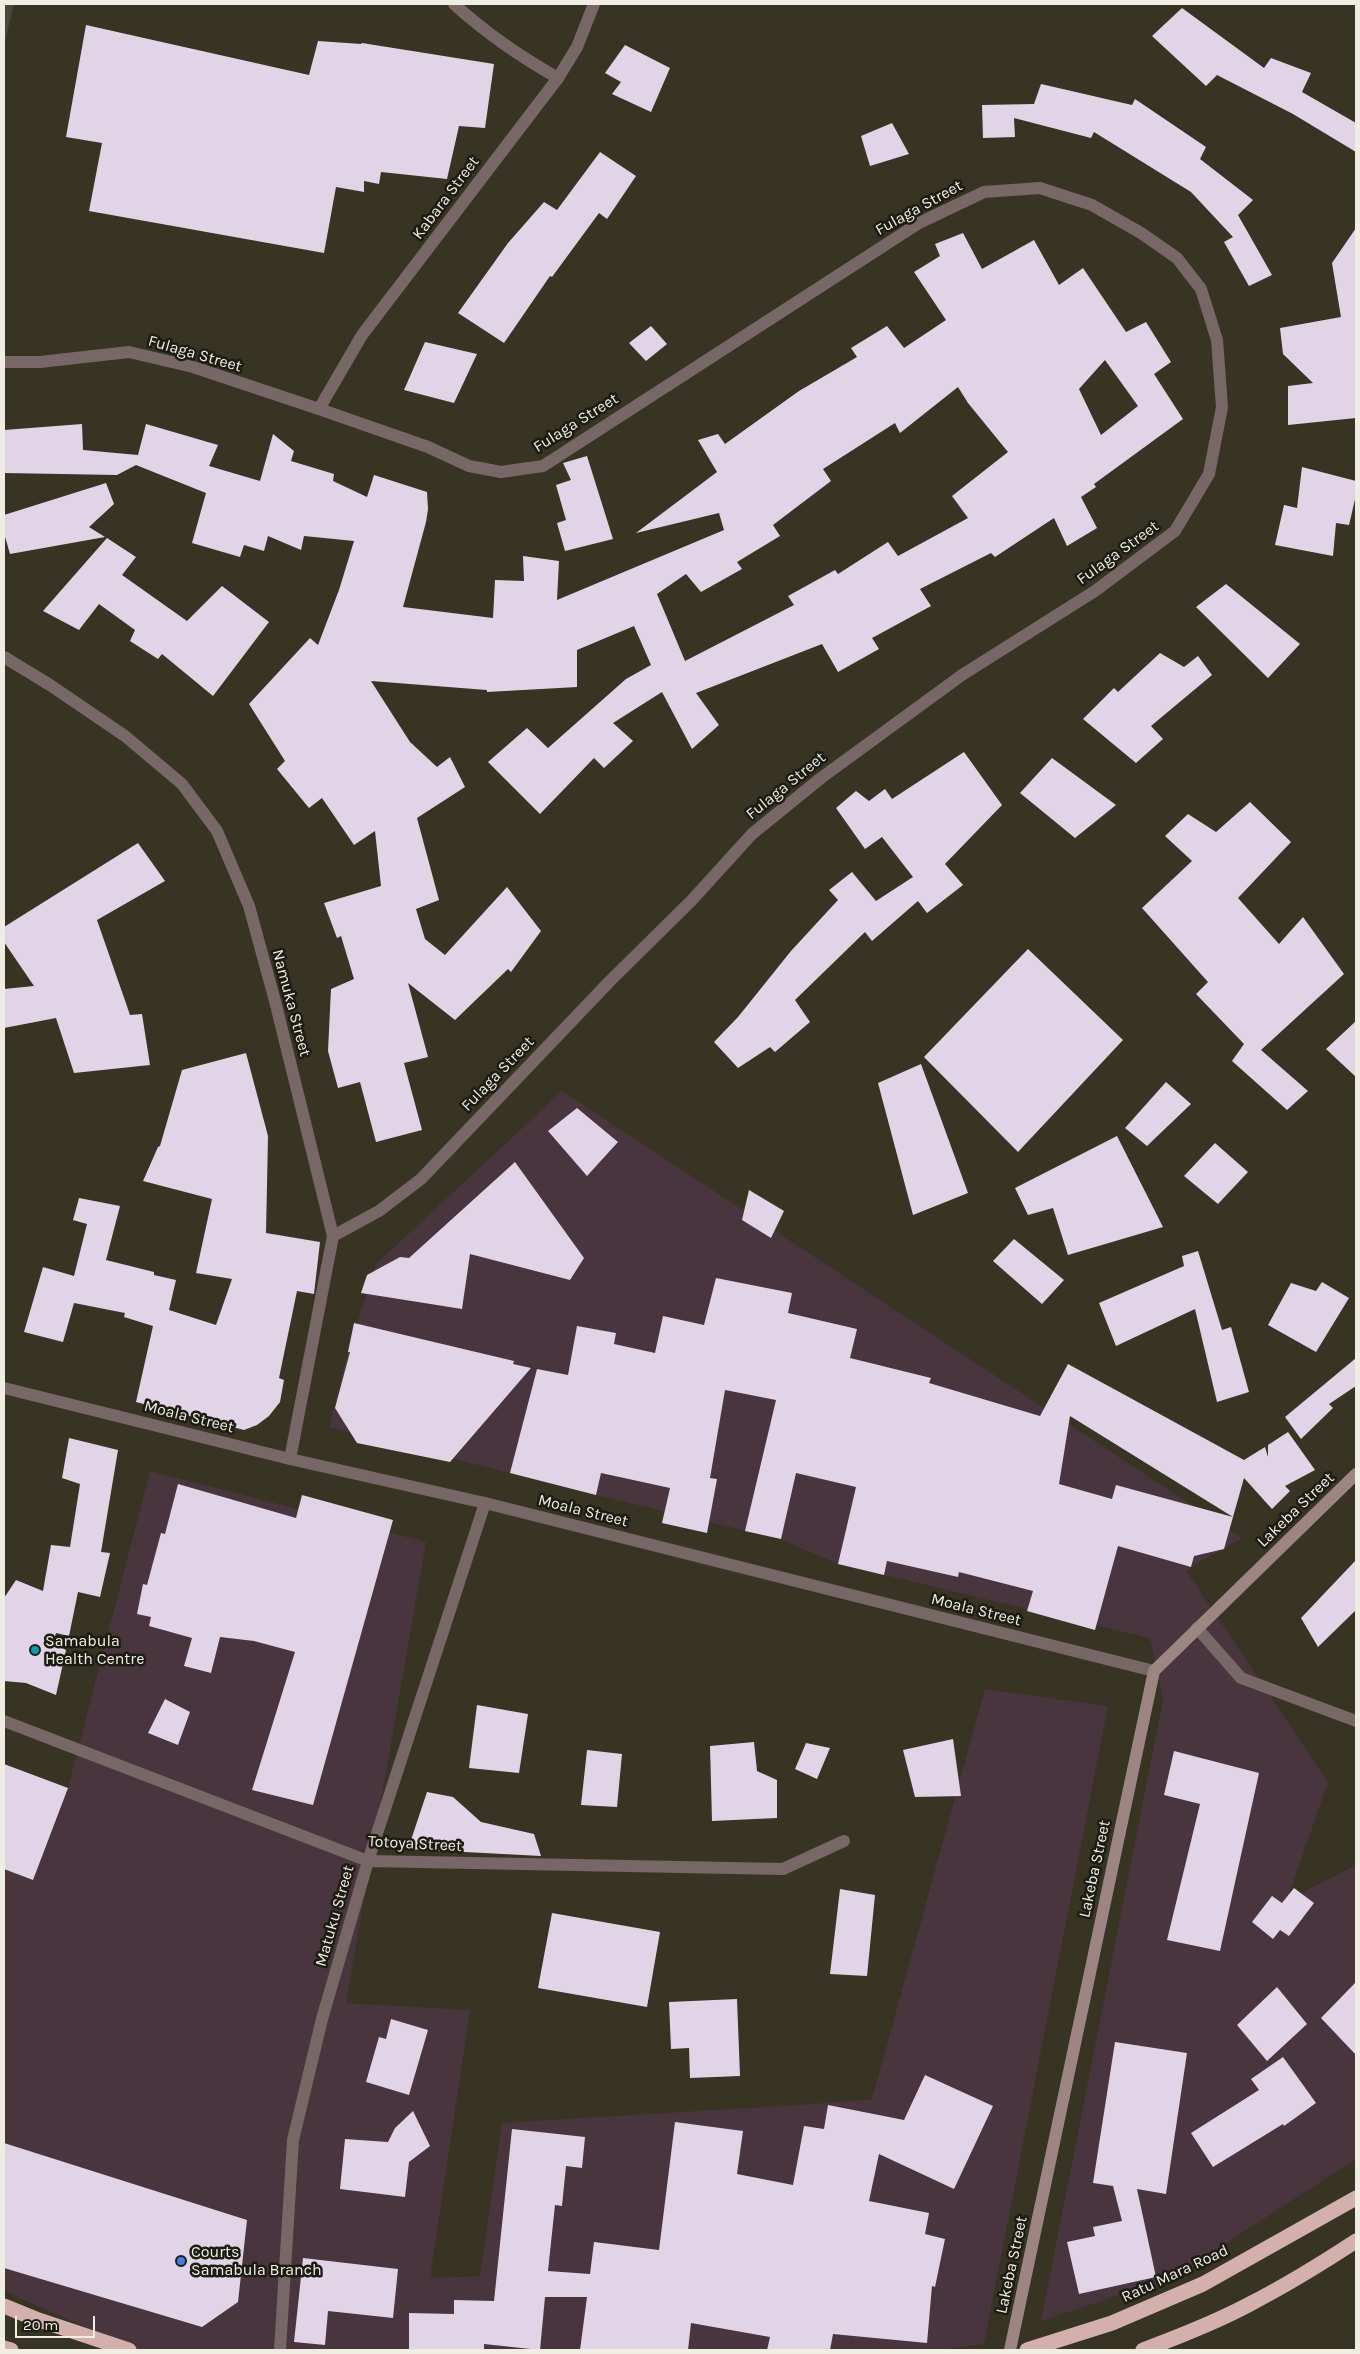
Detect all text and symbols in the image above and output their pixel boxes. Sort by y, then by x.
street label: Kabara Street [409,153,483,243]
street label: Fulaga Street [872,176,966,240]
street label: Fulaga Street [146,331,244,377]
street label: Fulaga Street [530,389,622,457]
street label: Fulaga Street [1073,517,1163,589]
street label: Fulaga Street [742,748,830,824]
street label: Namuka Street [267,947,315,1059]
street label: Fulaga Street [458,1033,538,1115]
street label: Moala Street [142,1397,236,1437]
street label: Lakeba Street [1254,1469,1338,1551]
street label: Moala Street [536,1491,630,1531]
street label: Moala Street [929,1590,1023,1630]
place label: Samabula Health Centre [45,1631,144,1669]
marker: Samabula Health Centre [29,1644,41,1656]
street label: Lakeba Street [1075,1818,1115,1920]
street label: Totoya Street [367,1832,463,1856]
street label: Matuku Street [311,1863,359,1969]
street label: Lakeba Street [992,2214,1032,2316]
street label: Ratu Mara Road [1119,2241,1231,2307]
place label: Courts Samabula Branch [191,2242,322,2280]
marker: Courts Samabula Branch [175,2255,187,2267]
scale bar [18,2306,98,2338]
text: 20 m [23,2316,58,2334]

